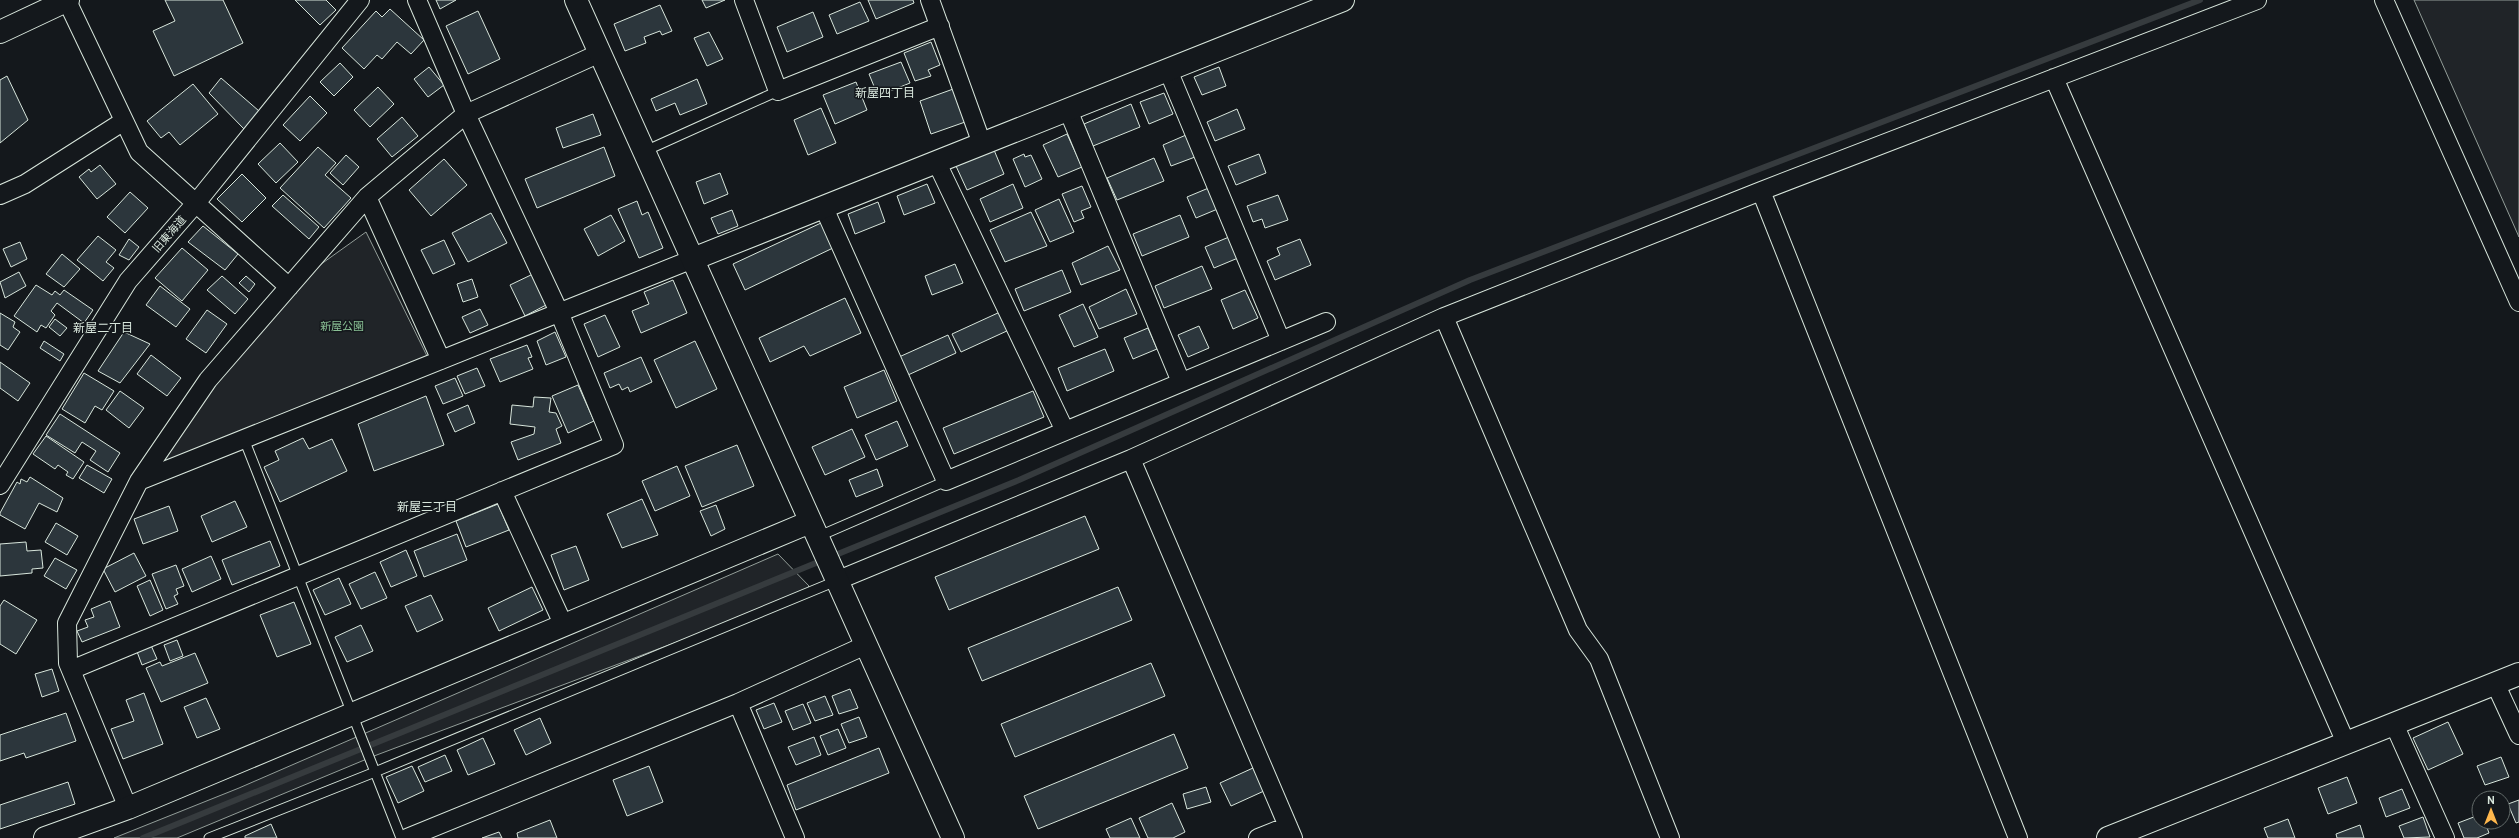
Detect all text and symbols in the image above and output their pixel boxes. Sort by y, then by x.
district label: 新屋四丁目 [855,86,915,102]
street label: 旧東海道 [150,213,189,256]
park label: 新屋公園 [320,320,364,334]
district label: 新屋二丁目 [73,321,133,337]
district label: 新屋三丁目 [397,500,457,516]
north arrow [2471,790,2511,830]
text: N [2487,794,2495,808]

